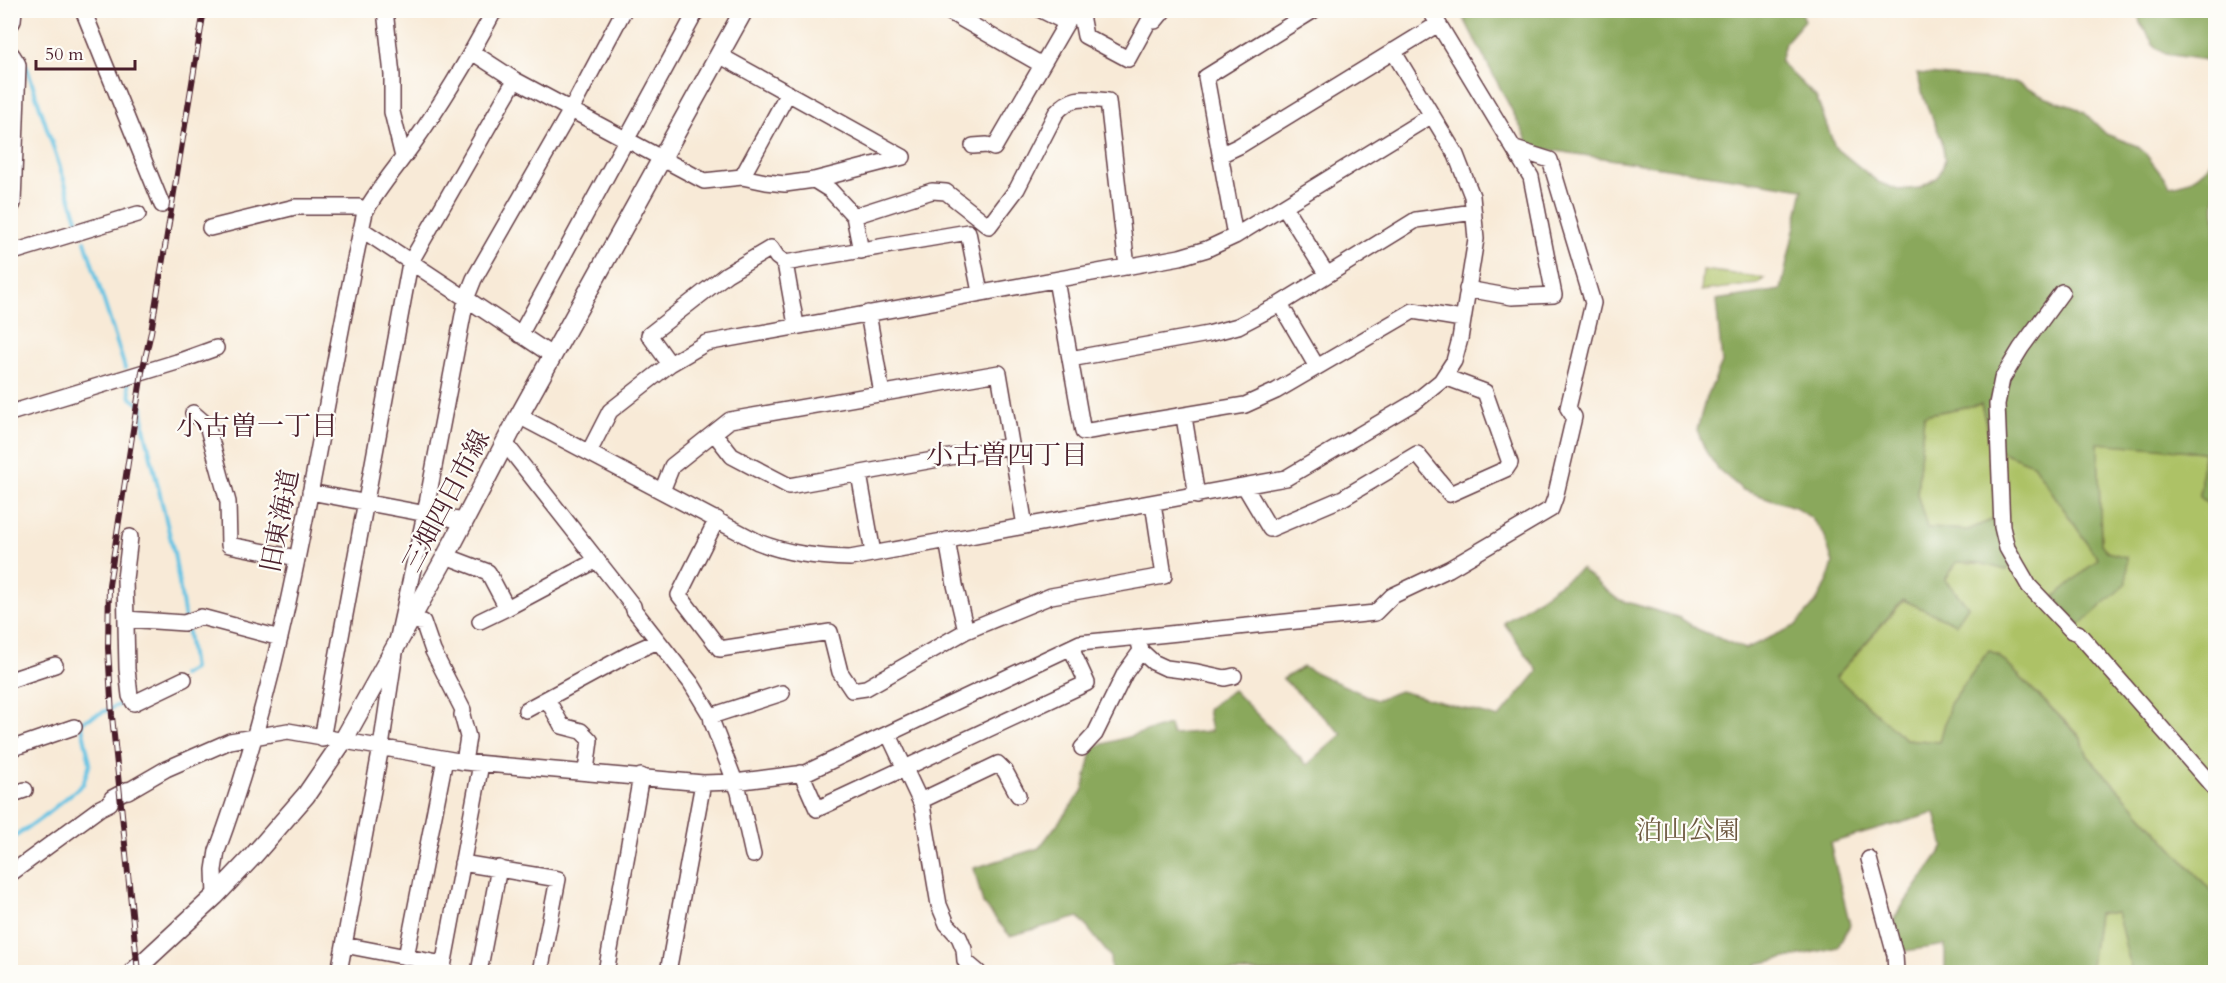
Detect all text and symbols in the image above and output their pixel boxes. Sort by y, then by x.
scale bar [36,33,135,71]
text: 50 m [45,42,84,67]
district label: 小古曽一丁目 [176,408,338,445]
street label: 三畑四日市線 [394,424,498,578]
district label: 小古曽四丁目 [926,437,1088,474]
street label: 旧東海道 [253,467,307,575]
park label: 泊山公園 [1636,813,1740,848]

